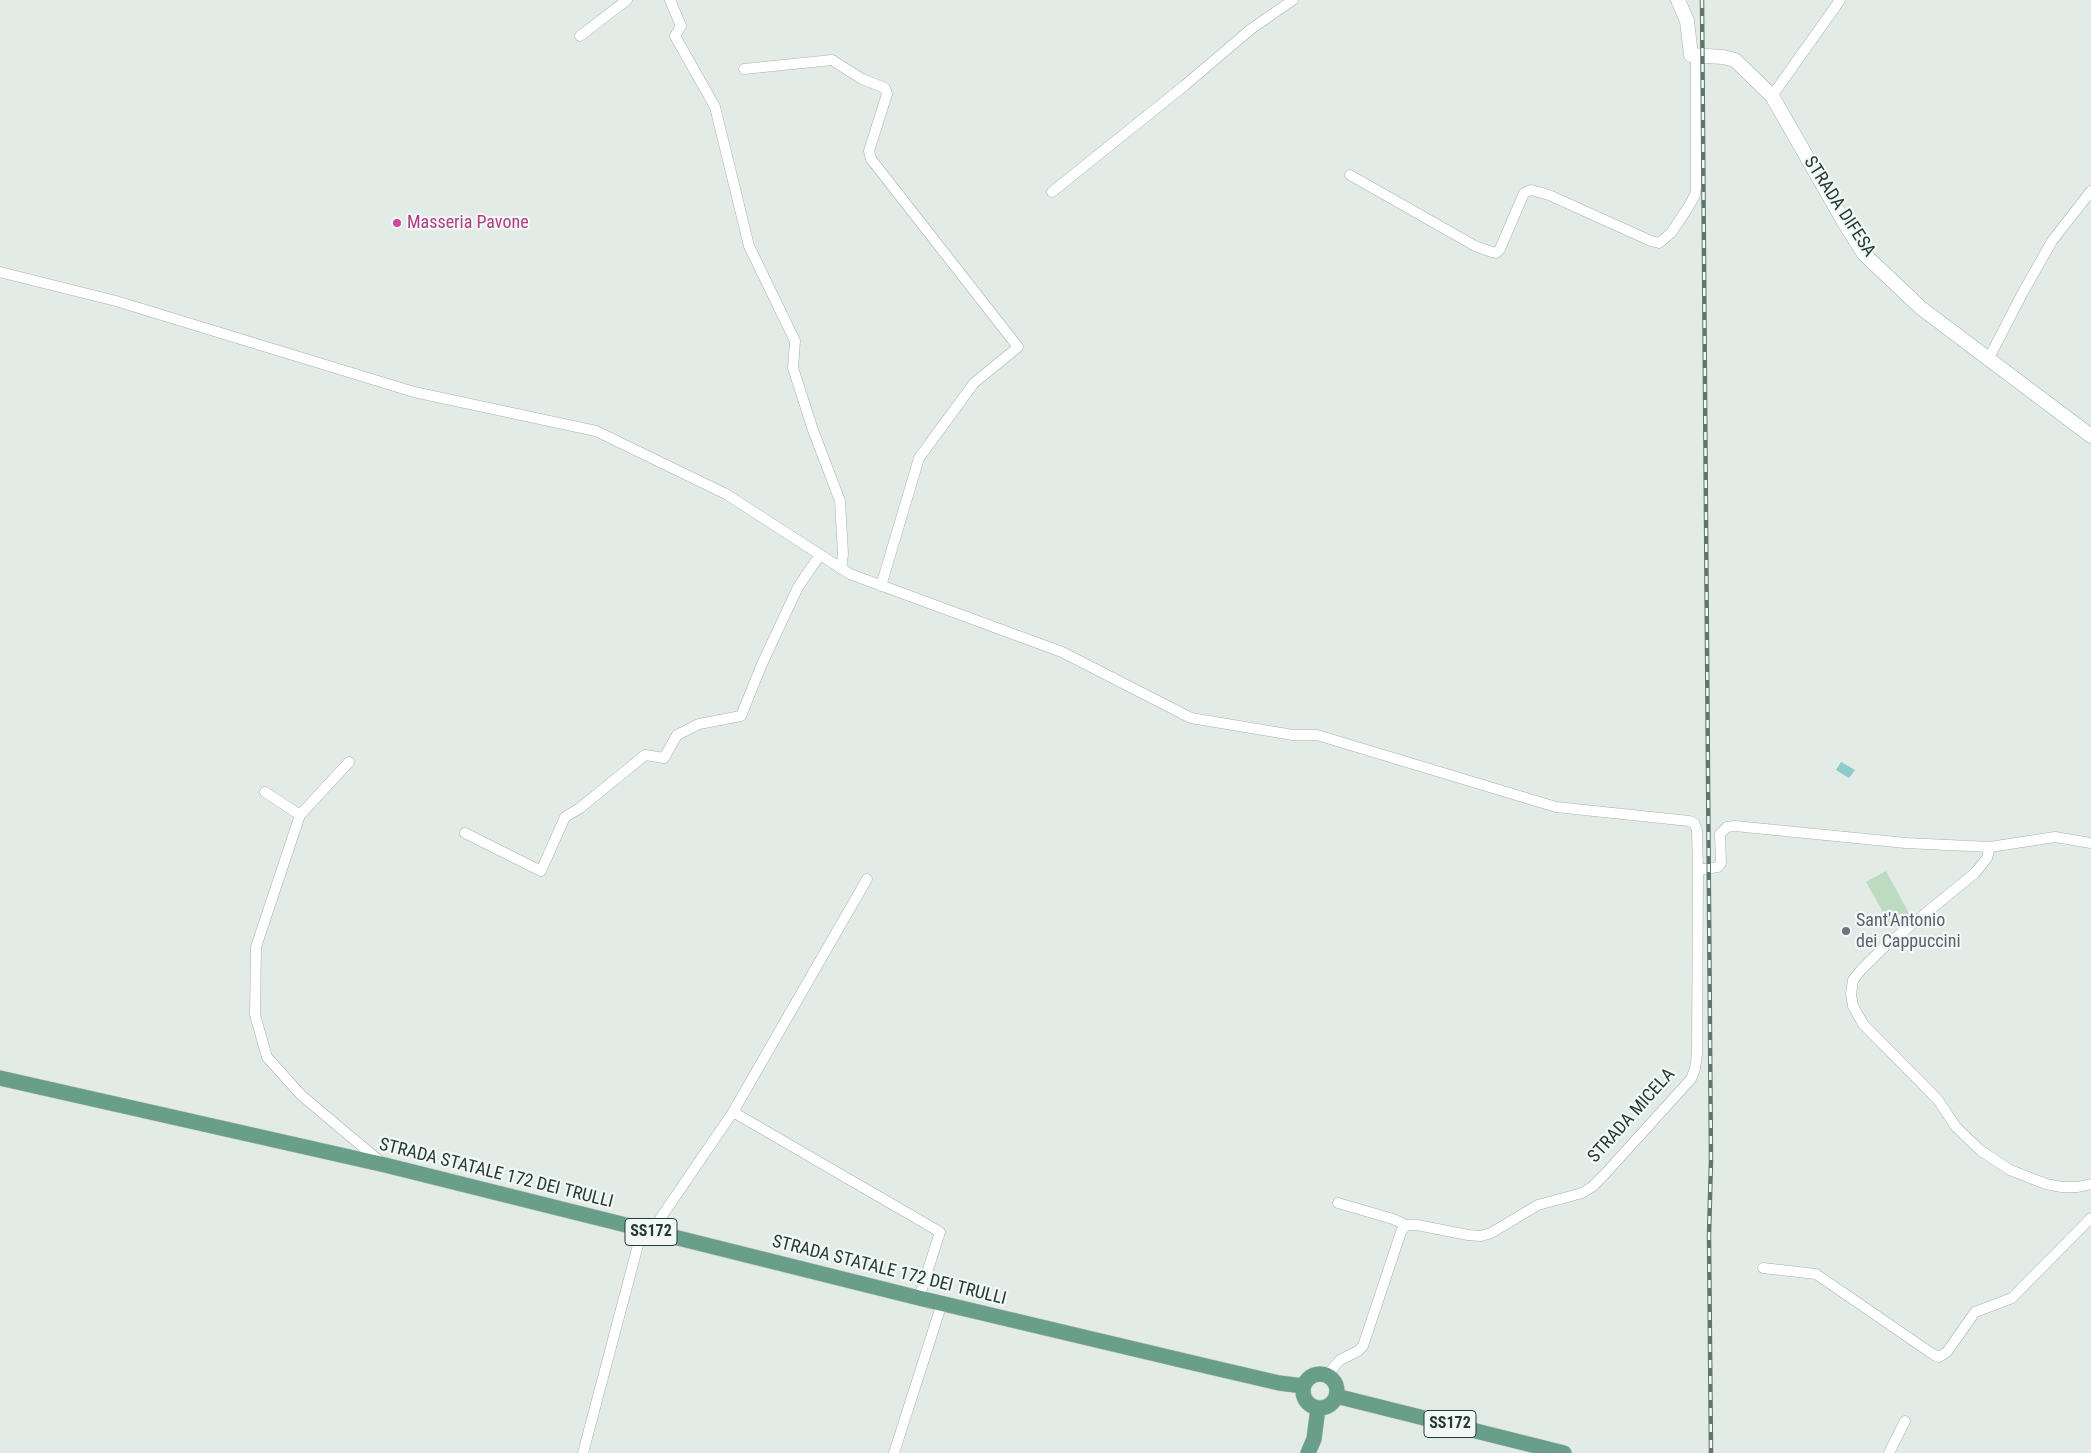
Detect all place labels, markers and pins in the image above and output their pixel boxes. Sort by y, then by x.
place label: Masseria Pavone [407,212,529,234]
marker: Masseria Pavone [391,217,403,229]
place label: Sant'Antonio dei Cappuccini [1856,910,1961,952]
marker: Sant'Antonio dei Cappuccini [1840,925,1852,937]

